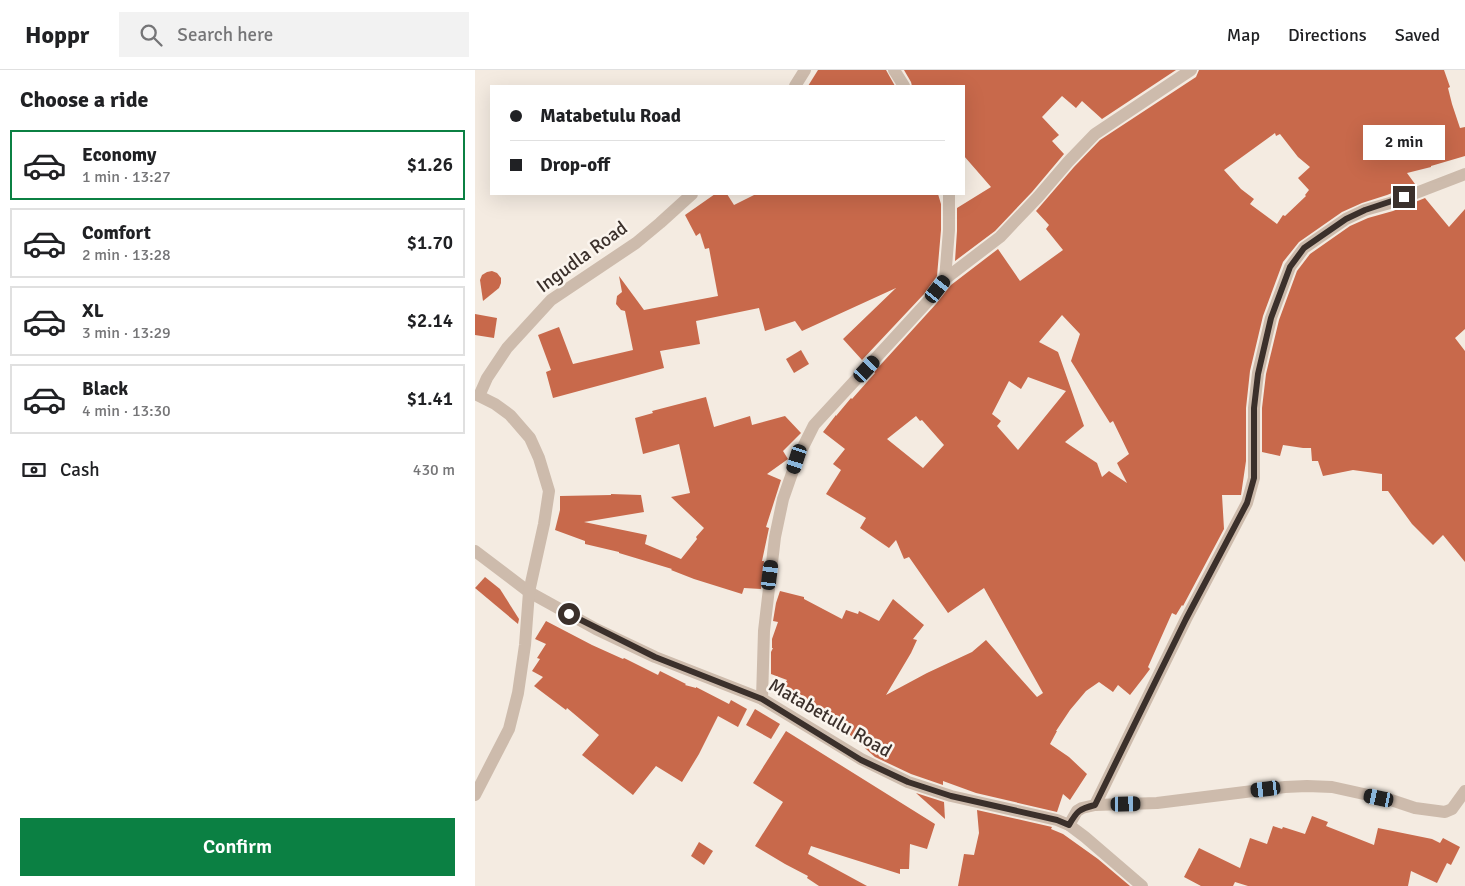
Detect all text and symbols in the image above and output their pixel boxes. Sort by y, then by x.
search box [119,12,469,57]
text: Hoppr [25,20,89,50]
icon: search [137,21,165,49]
text: Search here [177,23,273,47]
text: Map [1227,24,1260,46]
text: Directions [1288,24,1367,46]
text: Saved [1395,24,1440,46]
text: Choose a ride [20,86,148,113]
text: Matabetulu Road [540,104,681,128]
callout: 2 min [1363,124,1445,160]
text: 2 min [1385,132,1423,152]
icon: car [22,143,67,188]
text: Economy [82,143,156,167]
text: $1.26 [407,153,453,177]
text: Drop-off [540,153,610,177]
text: 1 min · 13:27 [82,167,171,187]
route end [1393,186,1415,208]
street label: Ingudla Road [532,216,632,298]
icon: car [22,221,67,266]
text: Comfort [82,221,151,245]
text: $1.70 [407,231,453,255]
text: 2 min · 13:28 [82,245,171,265]
car [922,273,953,305]
icon: car [22,299,67,344]
text: XL [82,299,104,323]
text: $2.14 [407,309,453,333]
text: 3 min · 13:29 [82,323,171,343]
car [851,353,882,385]
icon: car [22,377,67,422]
text: Black [82,377,128,401]
text: $1.41 [407,387,453,411]
text: 4 min · 13:30 [82,401,171,421]
car [785,442,808,476]
icon: cash [20,456,48,484]
text: Cash [60,458,100,482]
text: 430 m [413,460,455,480]
car [760,559,779,591]
route start [558,603,580,625]
street label: Matabetulu Road [764,673,896,763]
car [1250,780,1281,798]
car [1362,788,1395,808]
car [1110,796,1141,812]
button: Confirm [20,818,455,876]

